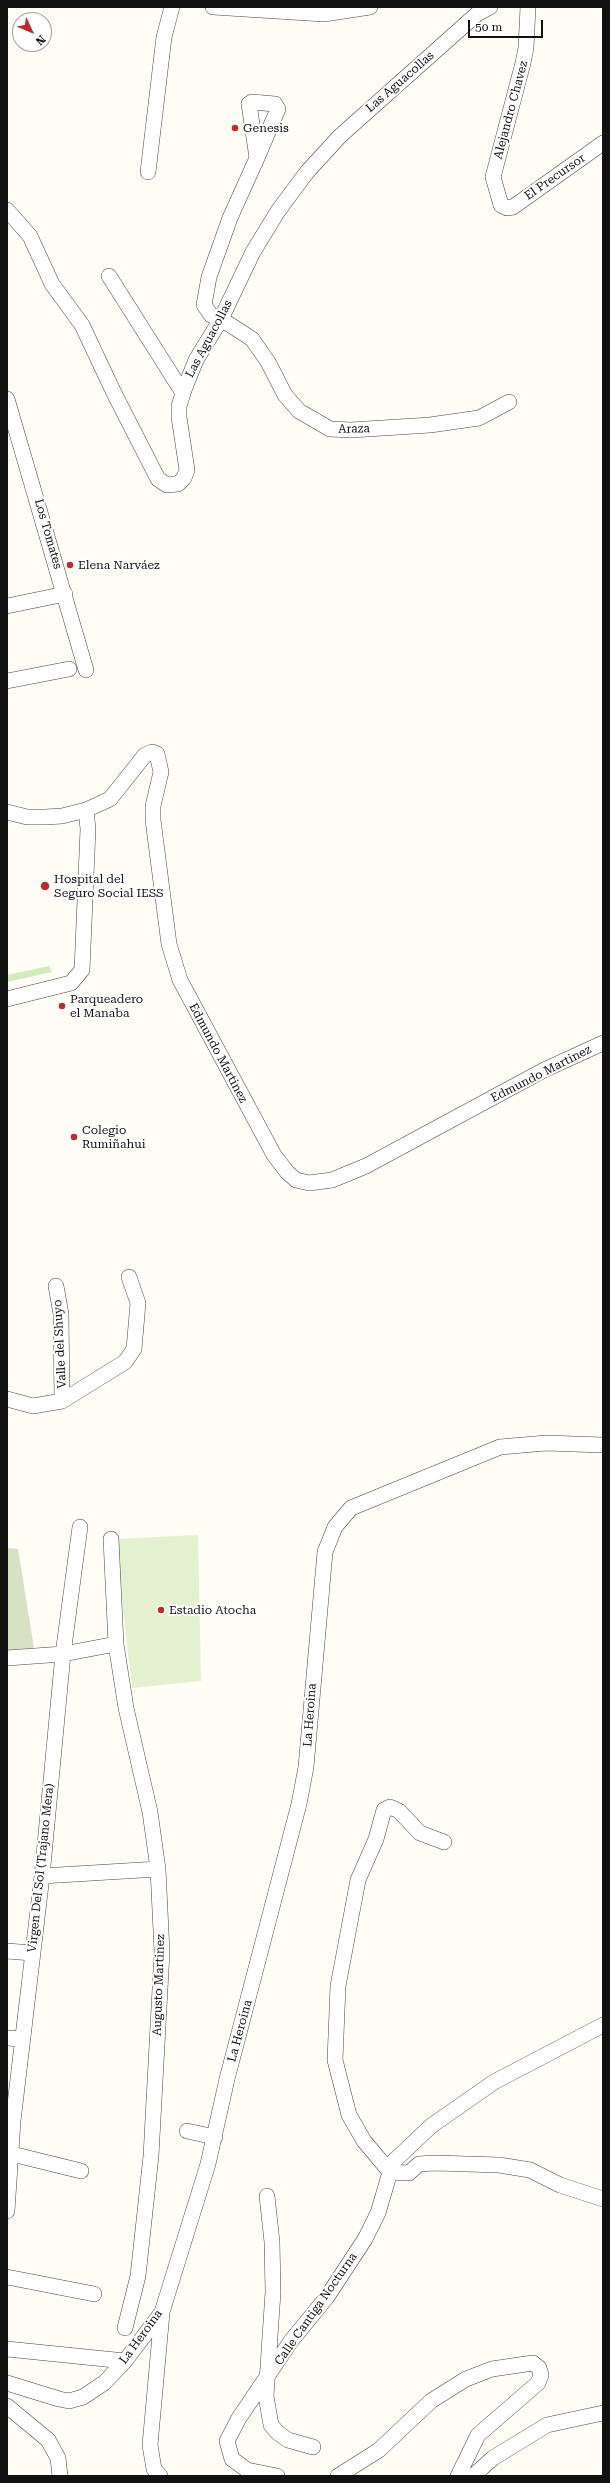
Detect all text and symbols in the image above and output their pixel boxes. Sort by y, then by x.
north arrow [12,12,52,52]
scale bar [470,12,545,38]
text: 50 m [475,20,502,34]
text: N [33,32,48,48]
street label: Las Aguacollas [363,48,437,116]
street label: Alejandro Chavez [491,59,531,161]
place label: Genesis [243,121,289,135]
marker: Genesis [230,123,240,133]
street label: El Precursor [522,151,588,203]
street label: Las Aguacollas [183,298,235,380]
street label: Araza [338,422,370,436]
street label: Los Tomates [31,497,65,571]
place label: Elena Narváez [78,558,160,572]
marker: Elena Narváez [65,560,75,570]
place label: Hospital del Seguro Social IESS [54,872,164,900]
marker: Hospital del Seguro Social IESS [39,880,51,892]
place label: Parqueadero el Manaba [70,992,143,1020]
marker: Parqueadero el Manaba [57,1001,67,1011]
street label: Edmundo Martinez [186,1001,250,1105]
street label: Edmundo Martinez [488,1042,594,1106]
place label: Colegio Rumiñahui [82,1123,146,1151]
marker: Colegio Rumiñahui [69,1132,79,1142]
street label: Valle del Shuyo [50,1299,70,1389]
place label: Estadio Atocha [169,1603,256,1617]
marker: Estadio Atocha [156,1605,166,1615]
street label: La Heroina [301,1683,319,1747]
street label: Virgen Del Sol (Trajano Mera) [25,1783,57,1953]
street label: Augusto Martinez [150,1934,168,2036]
street label: La Heroina [225,1998,255,2064]
street label: Calle Cantiga Nocturna [272,2250,360,2368]
street label: La Heroina [116,2307,166,2367]

